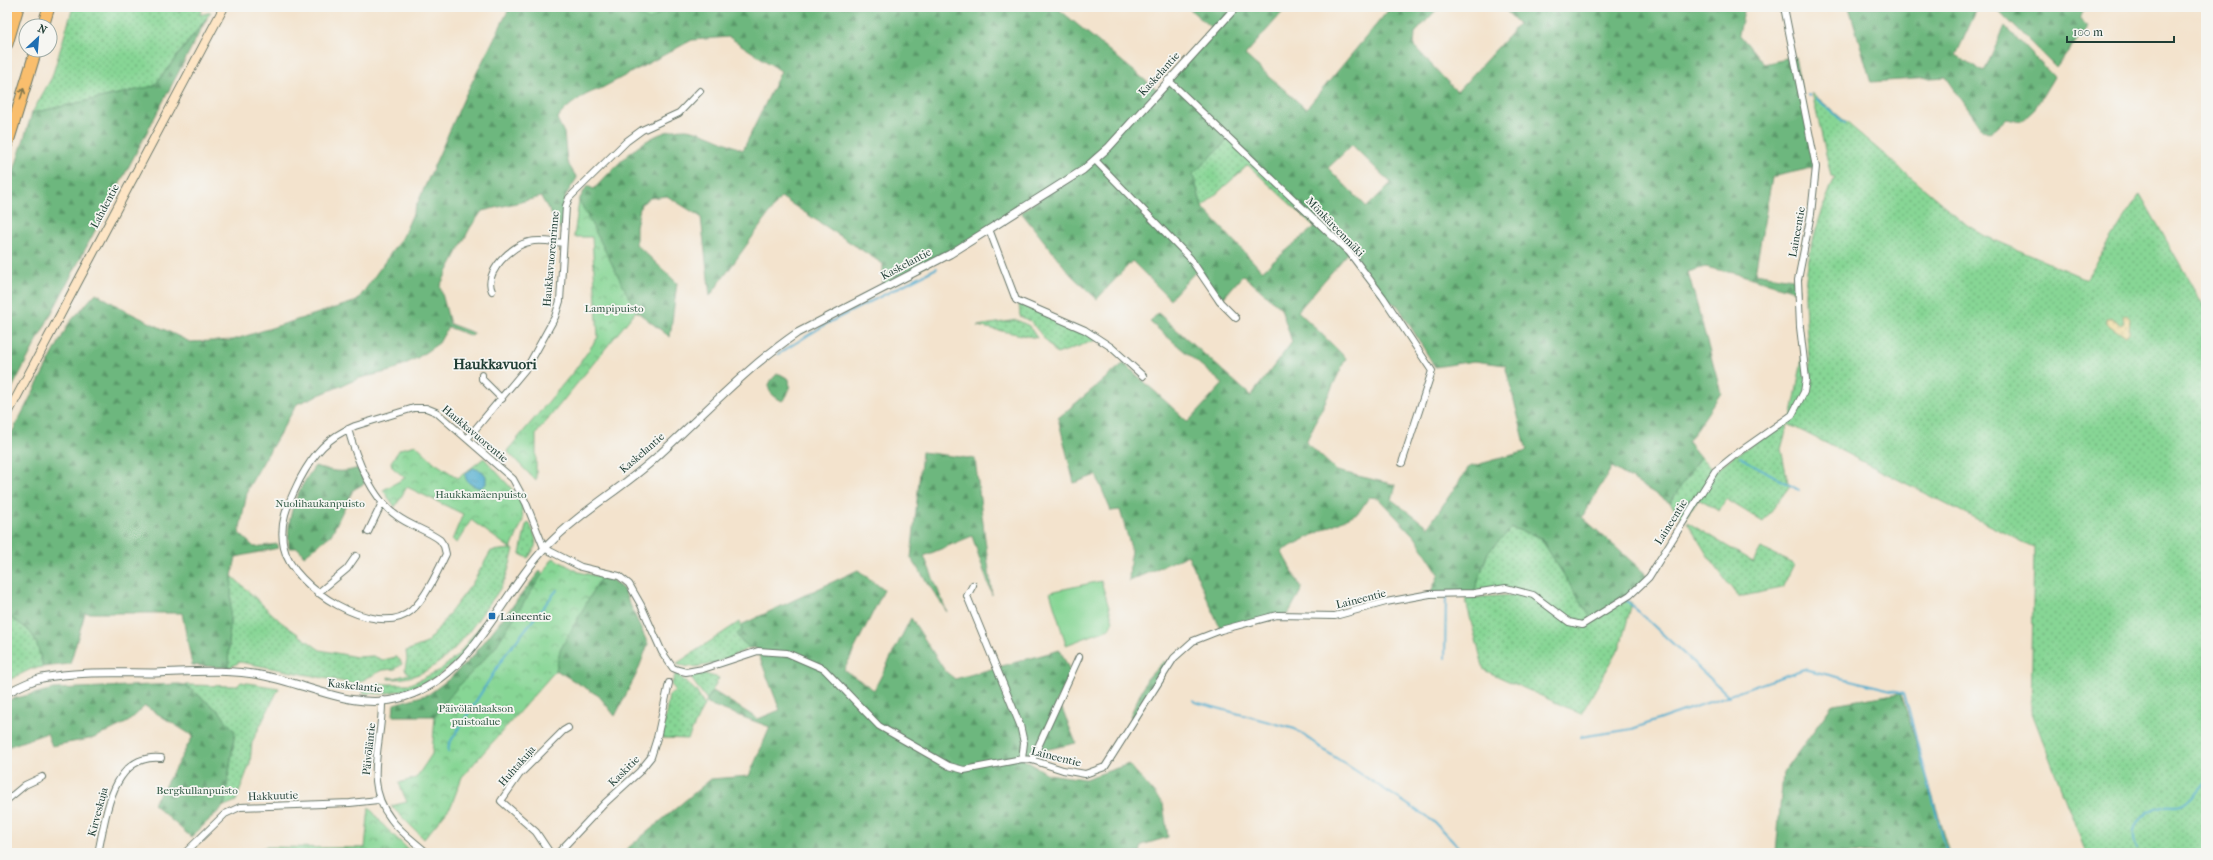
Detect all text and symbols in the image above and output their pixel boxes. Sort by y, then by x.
north arrow [18,18,58,58]
scale bar [2067,18,2174,44]
text: N [36,22,49,37]
text: 100 m [2073,25,2103,39]
street label: Kaskelantie [1136,49,1183,99]
one-way arrow [19,88,26,101]
street label: Lahdentie [88,181,122,230]
street label: Mönkäreenmäki [1303,195,1367,260]
street label: Laineentie [1786,205,1808,258]
street label: Haukkavuorenrinne [540,210,562,307]
street label: Kaskelantie [879,245,934,283]
park label: Lampipuisto [584,302,644,315]
district label: Haukkavuori [453,355,537,373]
street label: Haukkavuorentie [439,403,511,466]
street label: Kaskelantie [617,430,667,476]
park label: Haukkamäenpuisto [435,488,527,501]
street label: Laineentie [1652,496,1690,547]
park label: Nuolihaukanpuisto [275,497,365,510]
street label: Laineentie [1335,586,1388,611]
place label: Laineentie [500,610,552,623]
marker: Laineentie [487,611,497,621]
street label: Kaskelantie [327,677,384,695]
park label: Päivölänlaakson puistoalue [439,702,514,728]
street label: Päivöläntie [360,722,378,776]
street label: Huhtakuja [496,742,539,789]
street label: Laineentie [1030,745,1083,770]
street label: Kaskitie [606,752,643,789]
park label: Bergkullanpuisto [156,784,238,797]
street label: Kirveskuja [85,785,111,838]
street label: Hakkuutie [248,789,299,803]

